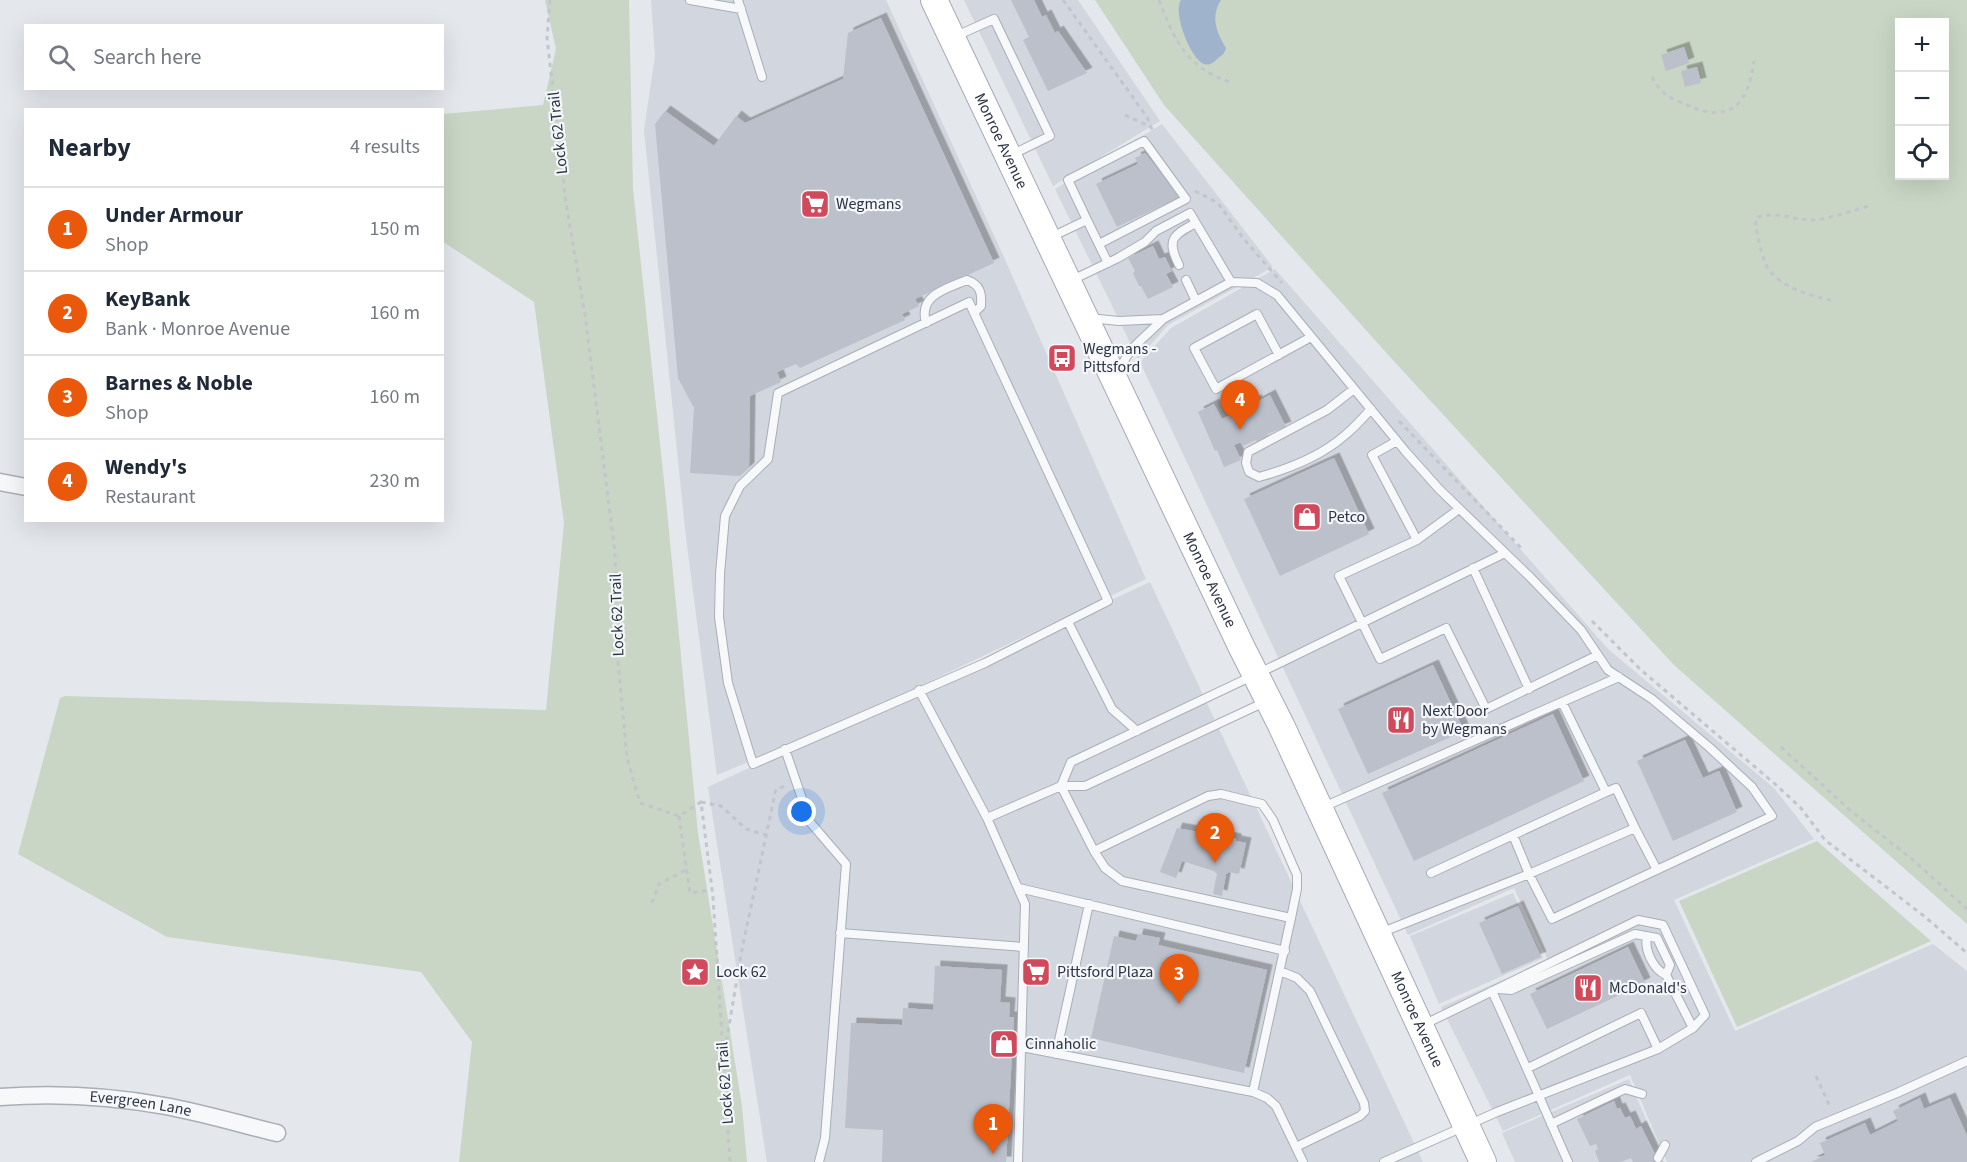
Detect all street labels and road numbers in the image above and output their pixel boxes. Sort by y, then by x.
street label: Monroe Avenue [969,89,1033,192]
street label: Lock 62 Trail [543,91,573,175]
street label: Monroe Avenue [1177,528,1242,631]
street label: Lock 62 Trail [605,573,629,657]
street label: Monroe Avenue [1385,968,1449,1071]
street label: Lock 62 Trail [711,1041,739,1125]
street label: Evergreen Lane [89,1086,194,1122]

